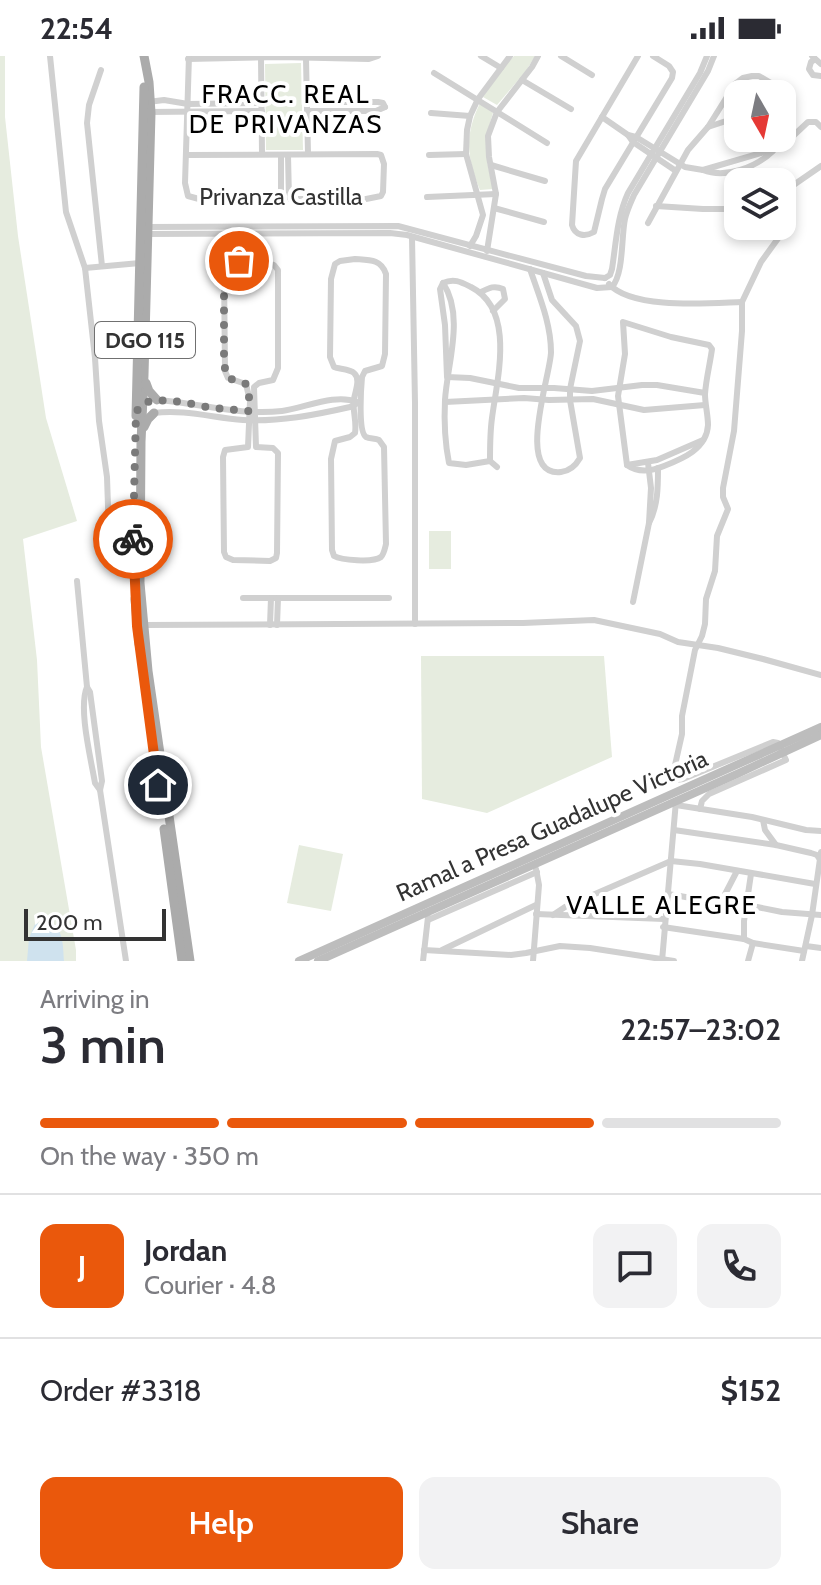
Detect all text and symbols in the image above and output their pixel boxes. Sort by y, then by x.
text: 22:54 [40,10,113,47]
district label: FRACC. REAL DE PRIVANZAS [189,78,383,140]
north arrow [724,80,796,152]
map controls [724,80,796,240]
button: layers [724,168,796,240]
street label: Privanza Castilla [199,182,363,211]
pin [205,227,273,295]
icon: bag [217,239,261,283]
road number: DGO 115 [95,322,195,358]
courier [93,499,173,579]
icon: bike [111,517,155,561]
street label: Ramal a Presa Guadalupe Victoria [392,743,712,907]
pin [124,751,192,819]
icon: home [136,763,180,807]
district label: VALLE ALEGRE [566,889,758,921]
scale bar [24,905,166,941]
text: 200 m [36,909,102,936]
text: Arriving in [40,983,150,1015]
text: 22:57–23:02 [620,1011,781,1048]
text: 3 min [40,1013,166,1076]
text: On the way · 350 m [40,1140,259,1172]
button: chat [593,1224,677,1308]
button: phone [697,1224,781,1308]
text: Jordan [144,1232,227,1269]
text: J [78,1248,86,1285]
text: Courier · 4.8 [144,1269,277,1301]
text: Order #3318 [40,1372,202,1409]
text: $152 [721,1372,781,1409]
button: Help [40,1477,403,1569]
button: Share [419,1477,781,1569]

